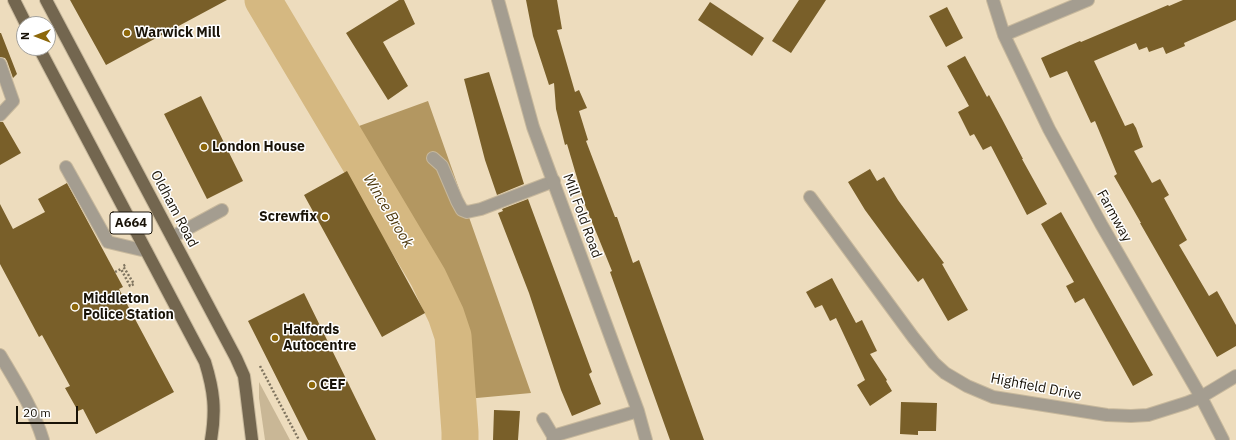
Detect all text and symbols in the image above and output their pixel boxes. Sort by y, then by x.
north arrow [16,16,56,56]
place label: Warwick Mill [135,25,220,41]
marker: Warwick Mill [122,28,132,38]
text: N [18,32,32,40]
place label: London House [212,139,305,155]
marker: London House [199,142,209,152]
street label: Oldham Road [147,168,201,250]
water label: Wince Brook [359,171,417,251]
street label: Mill Fold Road [559,172,605,260]
street label: Farmway [1093,187,1135,245]
place label: Screwfix [259,209,317,225]
road number: A664 [110,212,152,234]
marker: Screwfix [320,212,330,222]
place label: Middleton Police Station [83,291,174,324]
marker: Middleton Police Station [70,302,80,312]
place label: Halfords Autocentre [283,322,356,354]
marker: Halfords Autocentre [270,333,280,343]
street label: Highfield Drive [989,370,1083,404]
place label: CEF [320,377,346,393]
marker: CEF [307,380,317,390]
scale bar [18,398,80,424]
text: 20 m [23,405,51,420]

